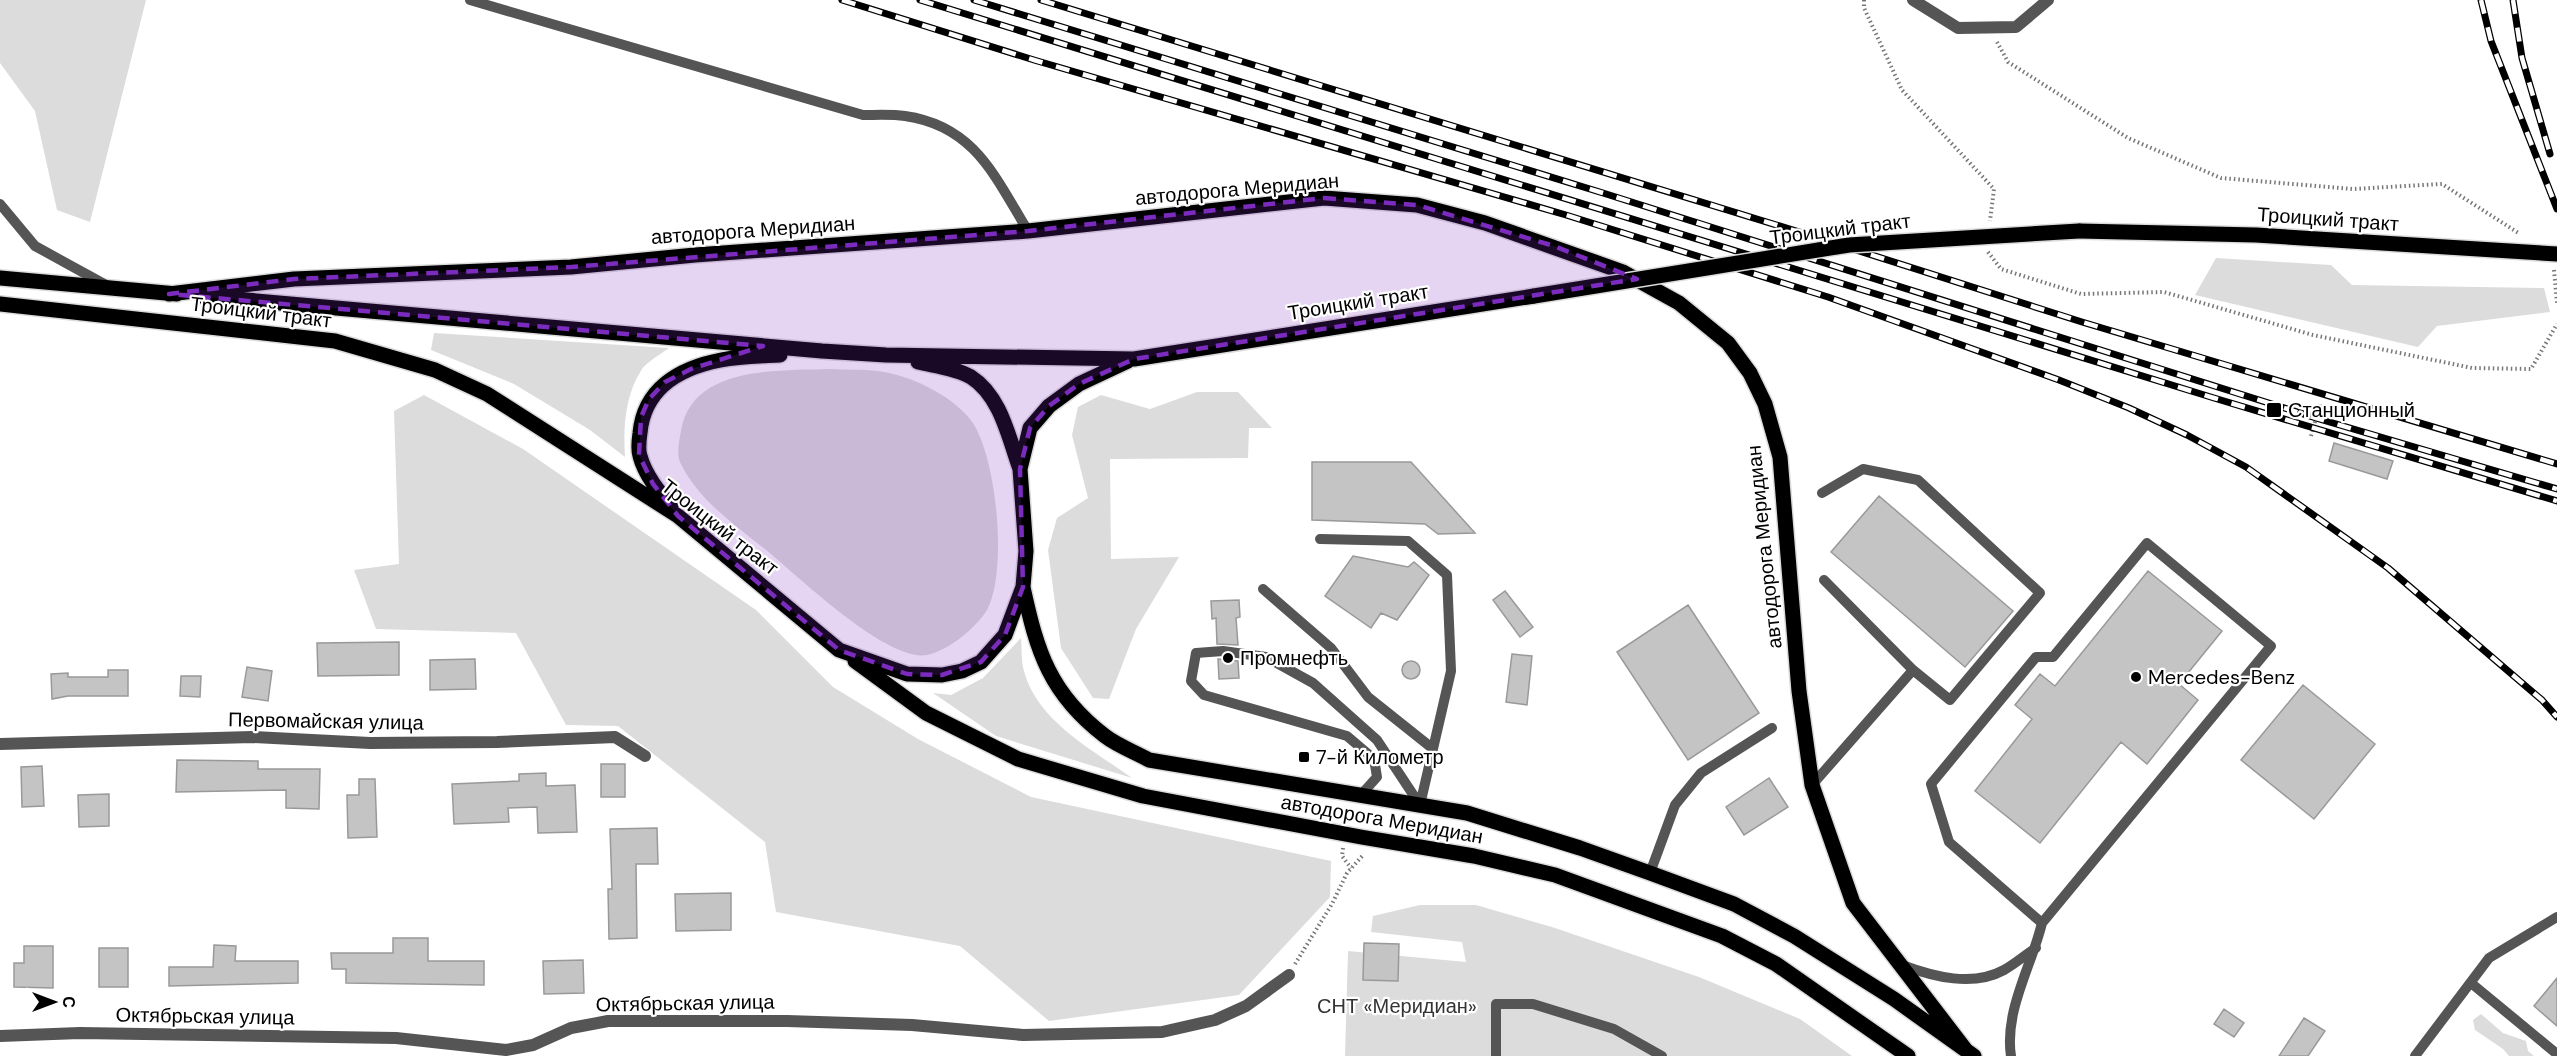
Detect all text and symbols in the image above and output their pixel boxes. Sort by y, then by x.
street label: автодорога Меридиан [1134,167,1340,211]
street label: Троицкий тракт [2256,201,2400,237]
street label: Троицкий тракт [1768,207,1912,251]
street label: автодорога Меридиан [650,210,856,250]
street label: Троицкий тракт [1286,278,1430,326]
street label: Троицкий тракт [189,290,333,334]
place label: Станционный [2288,397,2415,423]
marker: Станционный [2265,401,2283,419]
street label: автодорога Меридиан [1740,444,1788,650]
street label: Троицкий тракт [656,473,784,581]
place label: Промнефть [1240,645,1348,671]
marker: Промнефть [1221,651,1235,665]
place label: Mercedes-Benz [2148,664,2295,690]
marker: Mercedes-Benz [2129,670,2143,684]
street label: Первомайская улица [228,706,425,736]
place label: 7-й Километр [1316,744,1444,770]
marker: 7-й Километр [1297,750,1311,764]
street label: автодорога Меридиан [1279,788,1485,850]
north arrow [24,972,84,1032]
street label: Октябрьская улица [595,988,776,1018]
park label: СНТ «Меридиан» [1317,993,1477,1019]
text: С [58,996,79,1008]
street label: Октябрьская улица [115,1001,296,1031]

